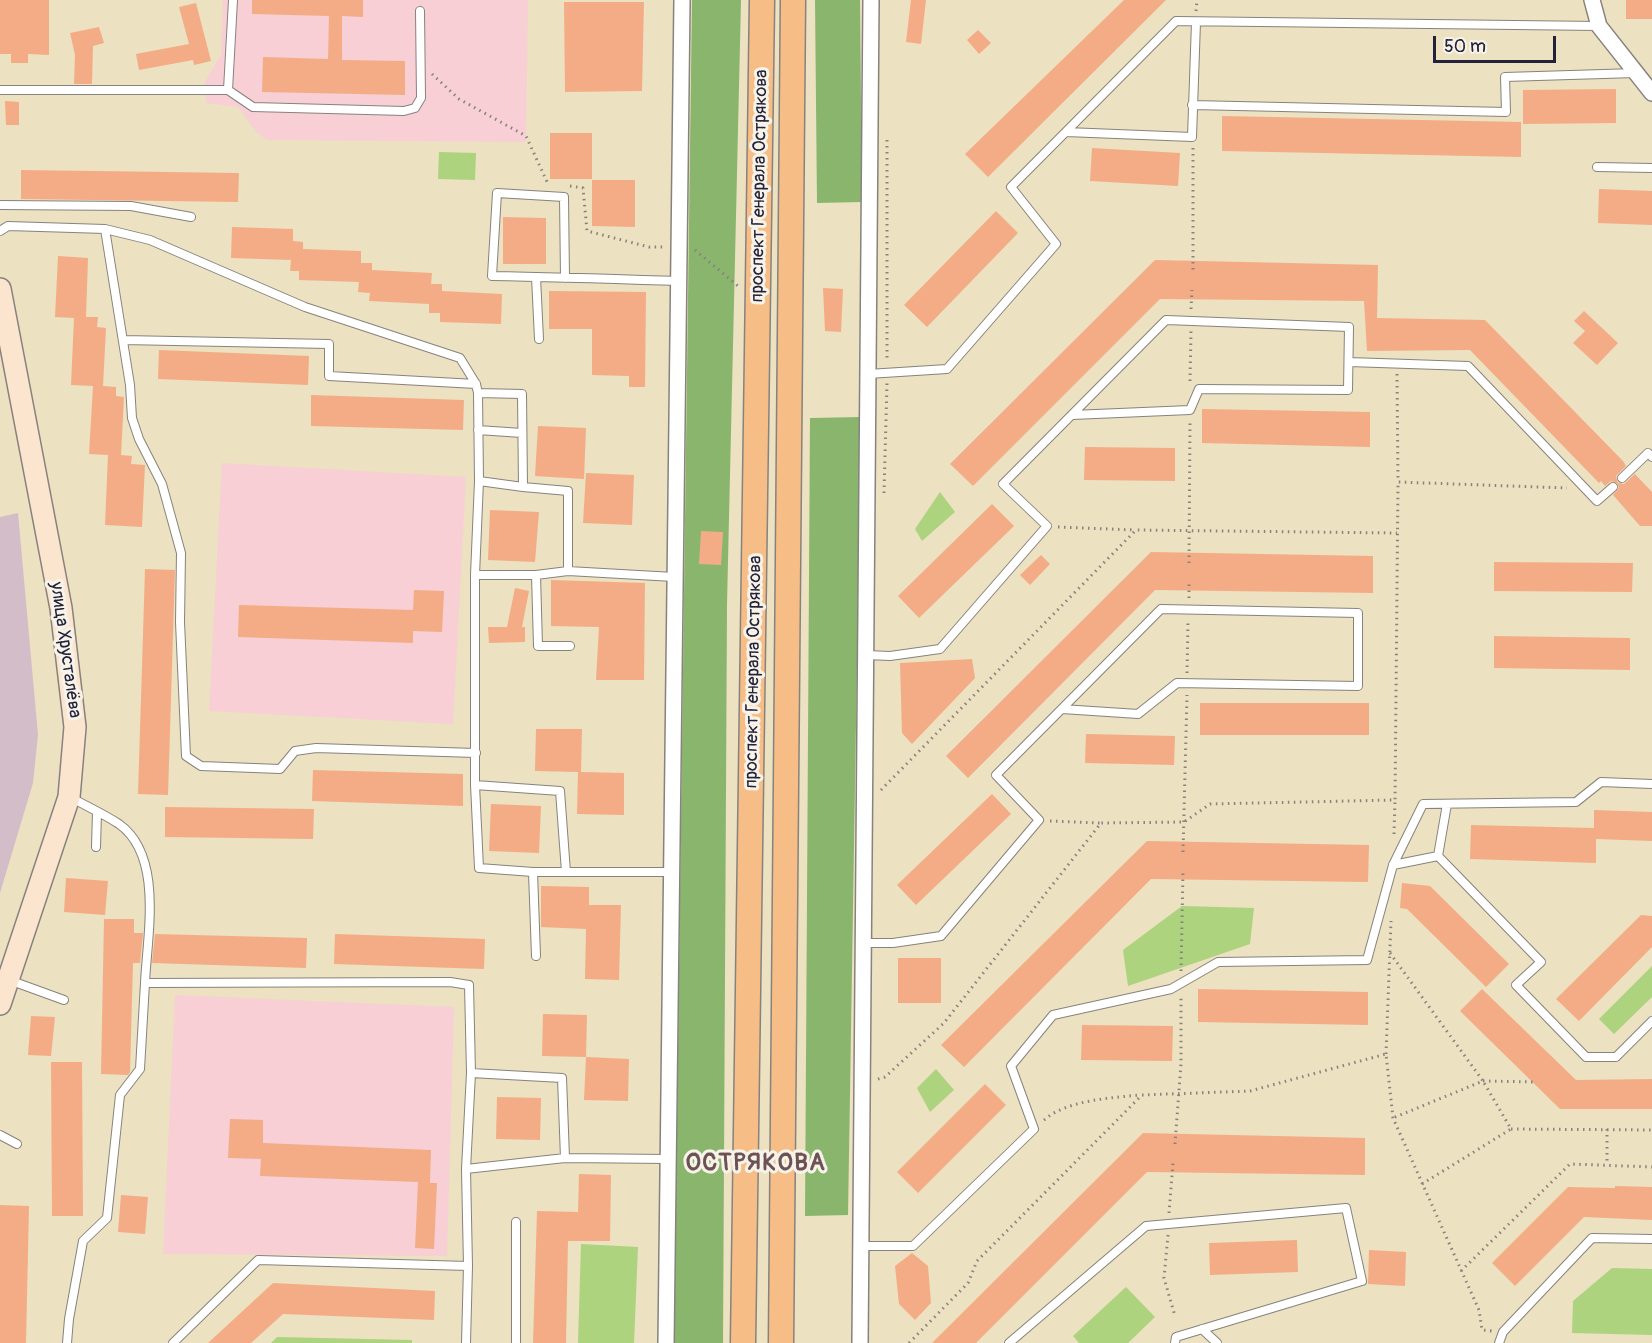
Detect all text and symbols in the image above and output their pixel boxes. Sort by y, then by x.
scale bar [1436,24,1559,62]
text: 50 m [1444,35,1486,58]
street label: проспект Генерала Острякова [747,69,773,303]
street label: проспект Генерала Острякова [741,555,767,789]
street label: улица Хрусталёва [45,581,85,719]
district label: ОСТРЯКОВА [686,1150,826,1178]

